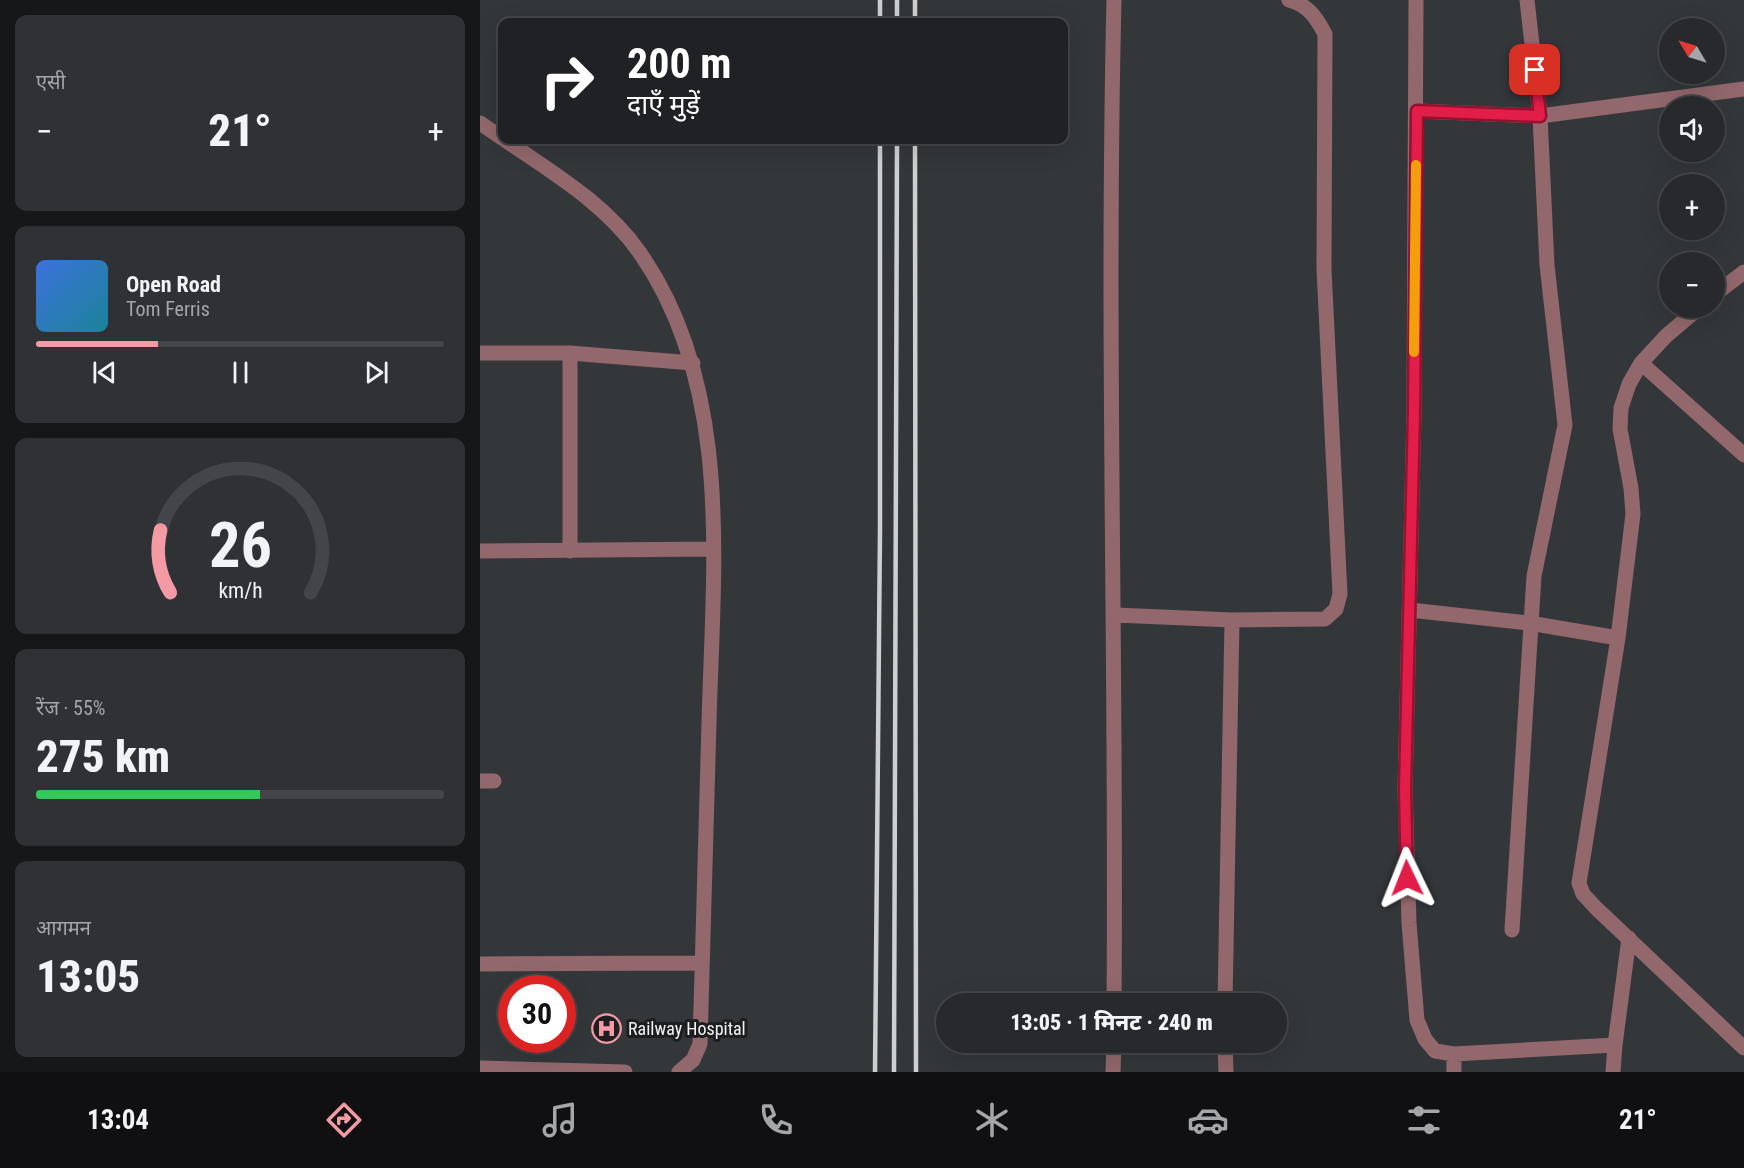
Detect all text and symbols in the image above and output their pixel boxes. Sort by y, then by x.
north arrow [1659,18,1725,84]
map controls [1659,18,1725,318]
text: 200 m [627,39,732,88]
icon: right [528,42,606,120]
pin [1509,44,1560,95]
icon: arrive [1518,53,1551,86]
text: एसी [36,70,66,94]
text: दाएँ मुड़ें [627,89,700,121]
button: sound [1659,96,1725,162]
text: 21° [208,104,272,157]
text: − [36,112,53,151]
text: + [428,112,444,151]
button: + [1659,174,1725,240]
button: − [1659,252,1725,318]
text: Open Road [126,272,221,297]
text: Tom Ferris [126,297,210,321]
icon: previous [88,356,121,389]
icon: pause [224,356,257,389]
icon: next [360,356,393,389]
text: 26 [208,509,272,582]
text: km/h [218,578,262,603]
text: रेंज · 55% [36,696,105,720]
text: 275 km [36,730,170,783]
position arrow [1375,846,1439,910]
text: आगमन [36,916,91,940]
text: 13:05 [36,950,140,1003]
speed limit sign: 30 [498,975,576,1053]
text: 13:05 · 1 मिनट · 240 m [1010,1010,1213,1035]
hospital icon: Railway Hospital [591,1012,623,1044]
place label: Railway Hospital [628,1018,746,1039]
icon: directions [323,1099,365,1141]
icon: music [539,1099,581,1141]
icon: phone [755,1099,797,1141]
icon: climate [971,1099,1013,1141]
icon: car [1187,1099,1229,1141]
icon: filters [1403,1099,1445,1141]
text: 13:04 [87,1104,149,1136]
text: 21° [1619,1104,1657,1136]

